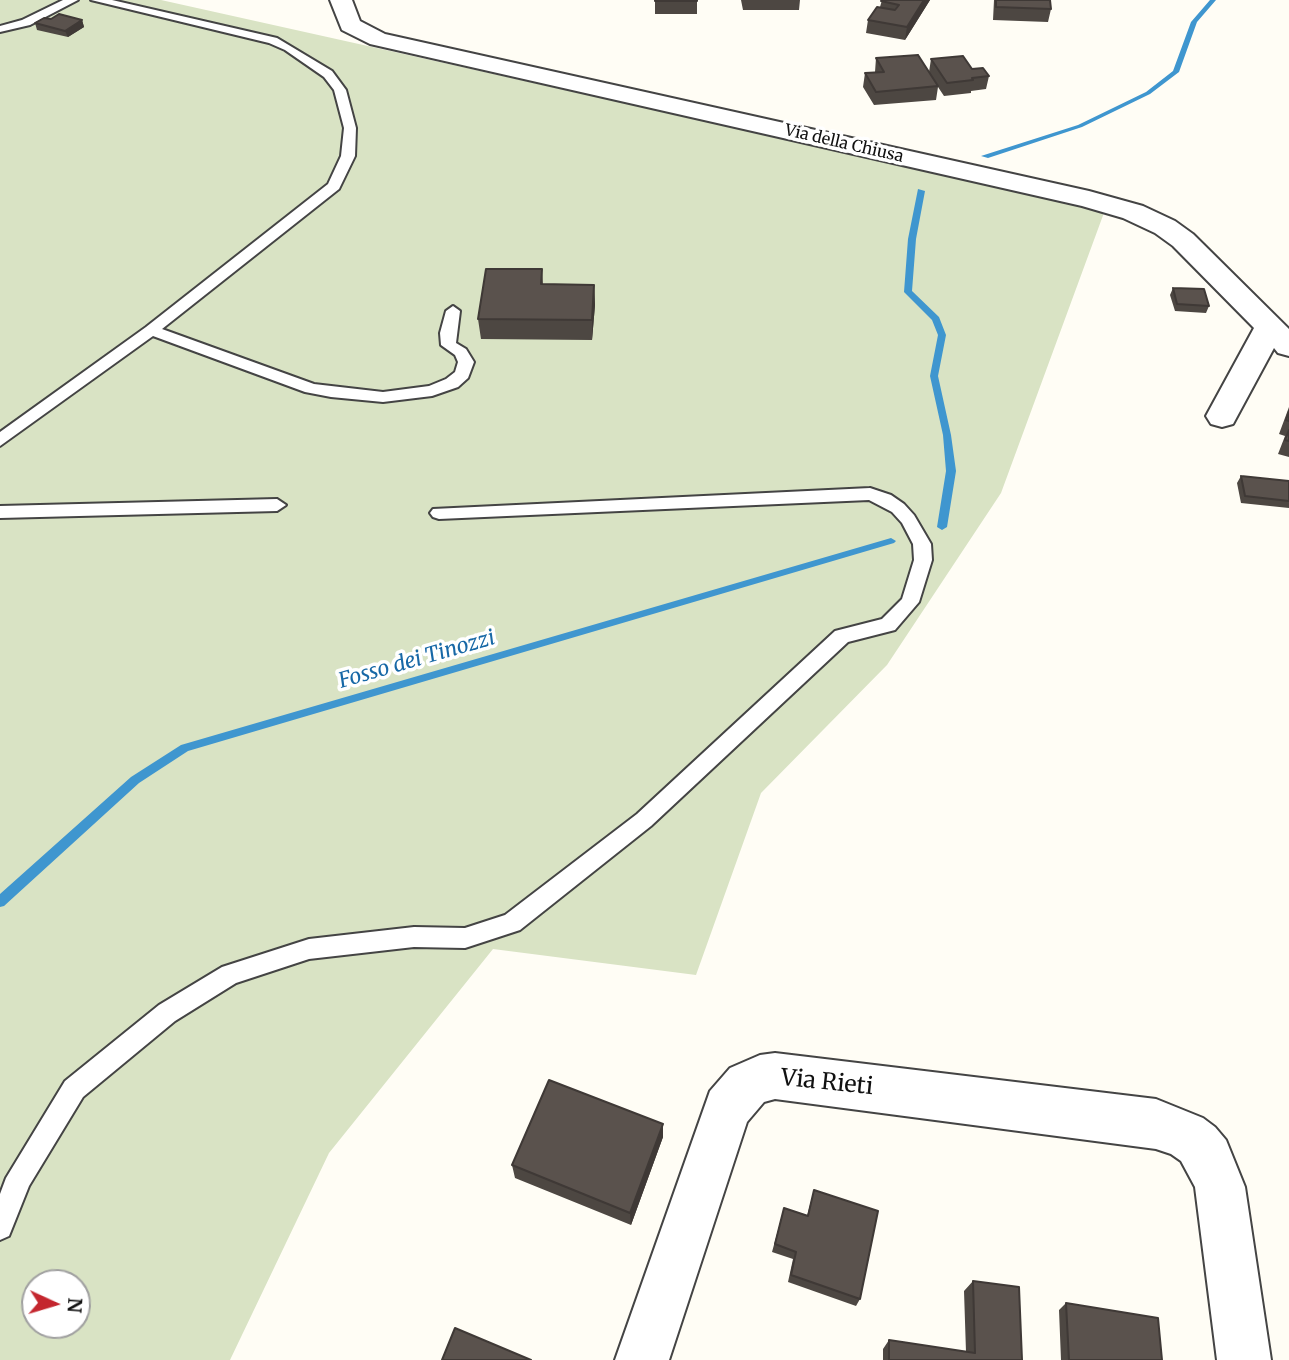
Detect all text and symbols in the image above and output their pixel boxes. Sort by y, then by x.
street label: Via della Chiusa [783,121,905,167]
water label: Fosso dei Tinozzi [336,626,498,694]
street label: Via Rieti [780,1064,874,1102]
north arrow [21,1269,91,1339]
text: N [62,1297,87,1314]

